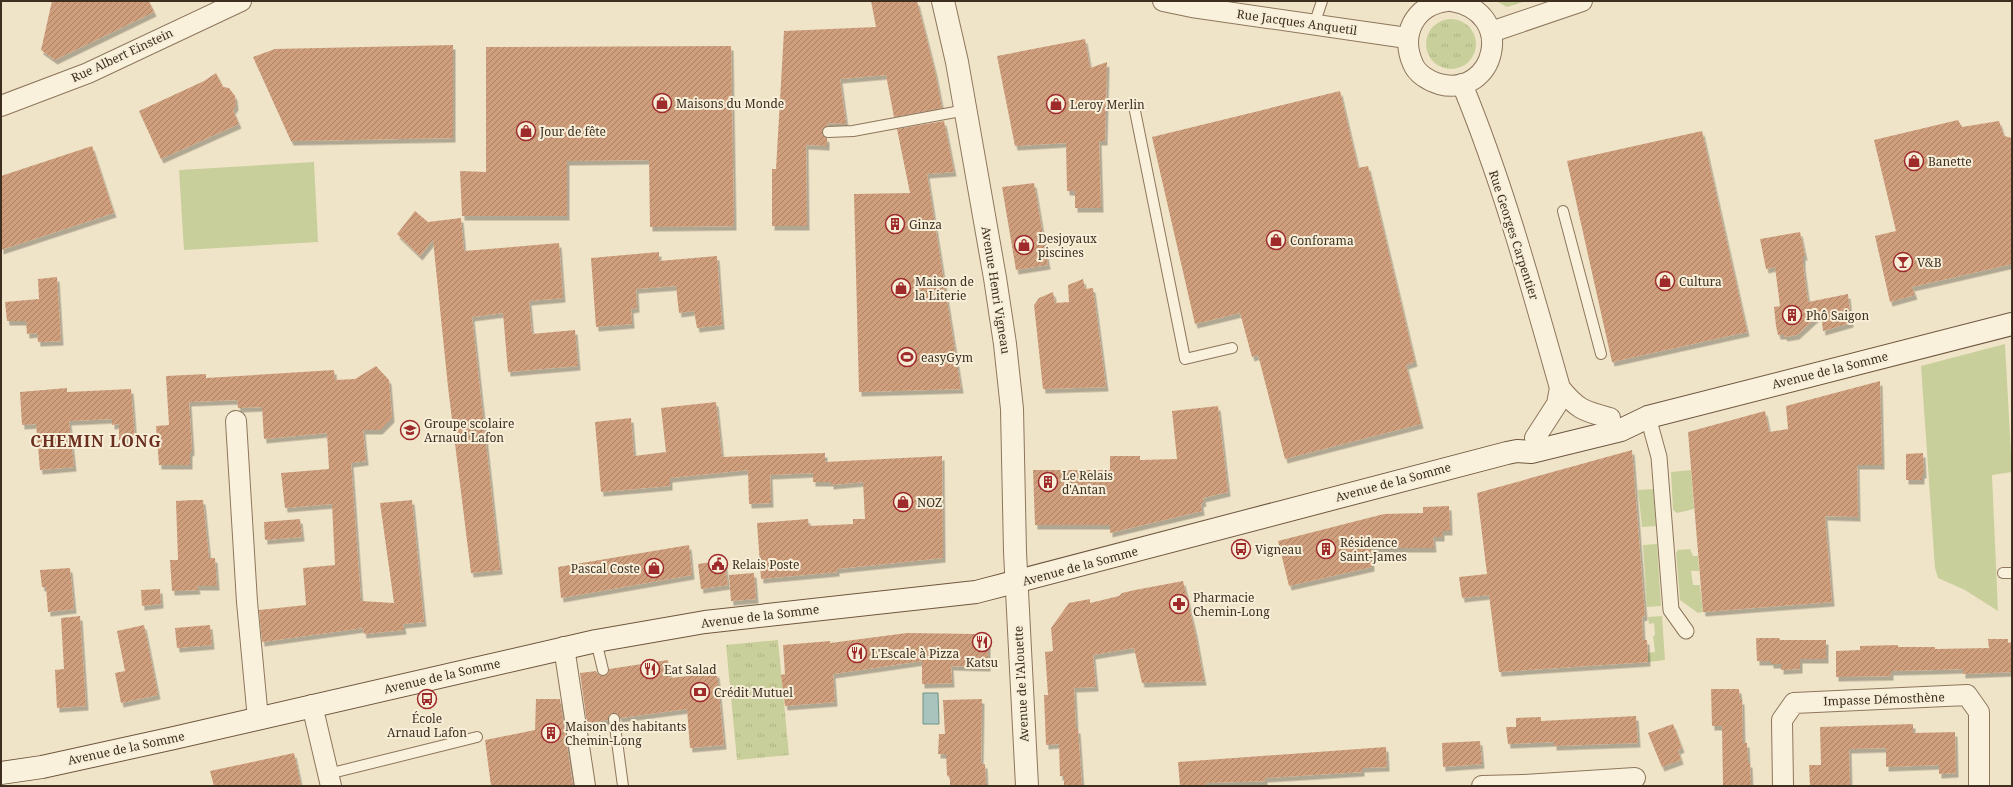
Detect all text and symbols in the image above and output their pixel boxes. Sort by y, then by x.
street label: Rue Jacques Anquetil [1236,5,1359,39]
street label: Rue Albert Einstein [68,24,176,86]
shop icon: Maisons du Monde [651,92,673,114]
shop icon: Leroy Merlin [1045,93,1067,115]
place label: Maisons du Monde [676,95,784,112]
place label: Leroy Merlin [1070,96,1145,113]
shop icon: Jour de fête [515,120,537,142]
place label: Jour de fête [539,123,606,140]
shop icon: Banette [1903,150,1925,172]
place label: Banette [1928,153,1972,170]
street label: Rue Georges Carpentier [1485,168,1543,302]
building icon: Ginza [884,213,906,235]
place label: Ginza [909,216,942,233]
street label: Avenue Henri Vigneau [977,225,1015,356]
shop icon: Conforama [1265,229,1287,251]
place label: Desjoyaux piscines [1038,230,1097,261]
place label: Conforama [1290,232,1354,249]
shop icon: Desjoyaux piscines [1013,234,1035,256]
bar icon: V&B [1892,251,1914,273]
place label: V&B [1917,254,1942,271]
shop icon: Cultura [1654,270,1676,292]
place label: Maison de la Literie [915,273,974,304]
place label: Cultura [1679,273,1722,290]
shop icon: Maison de la Literie [890,277,912,299]
building icon: Phô Saigon [1781,304,1803,326]
place label: Phô Saigon [1806,307,1869,324]
sports icon: easyGym [896,346,918,368]
street label: Avenue de la Somme [1770,347,1890,393]
place label: easyGym [921,349,973,366]
place label: Groupe scolaire Arnaud Lafon [424,415,514,446]
school or university icon: Groupe scolaire Arnaud Lafon [399,419,421,441]
district label: CHEMIN LONG [30,430,162,452]
street label: Avenue de la Somme [1333,458,1453,506]
place label: Le Relais d'Antan [1062,467,1113,498]
building icon: Le Relais d'Antan [1037,471,1059,493]
shop icon: NOZ [892,491,914,513]
place label: NOZ [917,494,942,511]
place label: Résidence Saint-James [1340,534,1407,565]
bus stop icon: Vigneau [1230,538,1252,560]
building icon: Résidence Saint-James [1315,538,1337,560]
place label: Vigneau [1255,541,1302,558]
street label: Avenue de la Somme [1020,542,1140,590]
public building icon: Relais Poste [707,553,729,575]
place label: Relais Poste [732,556,799,573]
shop icon: Pascal Coste [643,557,665,579]
place label: Pascal Coste [571,560,640,577]
place label: Pharmacie Chemin-Long [1193,589,1270,620]
pharmacy icon: Pharmacie Chemin-Long [1168,593,1190,615]
street label: Avenue de la Somme [700,600,820,632]
street label: Avenue de l'Alouette [1009,625,1033,743]
restaurant icon: Katsu [971,631,993,653]
restaurant icon: L'Escale à Pizza [846,642,868,664]
place label: L'Escale à Pizza [871,645,959,662]
street label: Avenue de la Somme [382,654,502,698]
place label: Katsu [966,654,999,671]
restaurant icon: Eat Salad [639,658,661,680]
place label: Eat Salad [664,661,717,678]
bank icon: Crédit Mutuel [689,681,711,703]
place label: Crédit Mutuel [714,684,793,701]
bus stop icon: École Arnaud Lafon [416,688,438,710]
street label: Impasse Démosthène [1823,688,1945,710]
place label: École Arnaud Lafon [387,710,467,741]
place label: Maison des habitants Chemin-Long [565,718,686,749]
building icon: Maison des habitants Chemin-Long [540,722,562,744]
street label: Avenue de la Somme [66,727,186,769]

